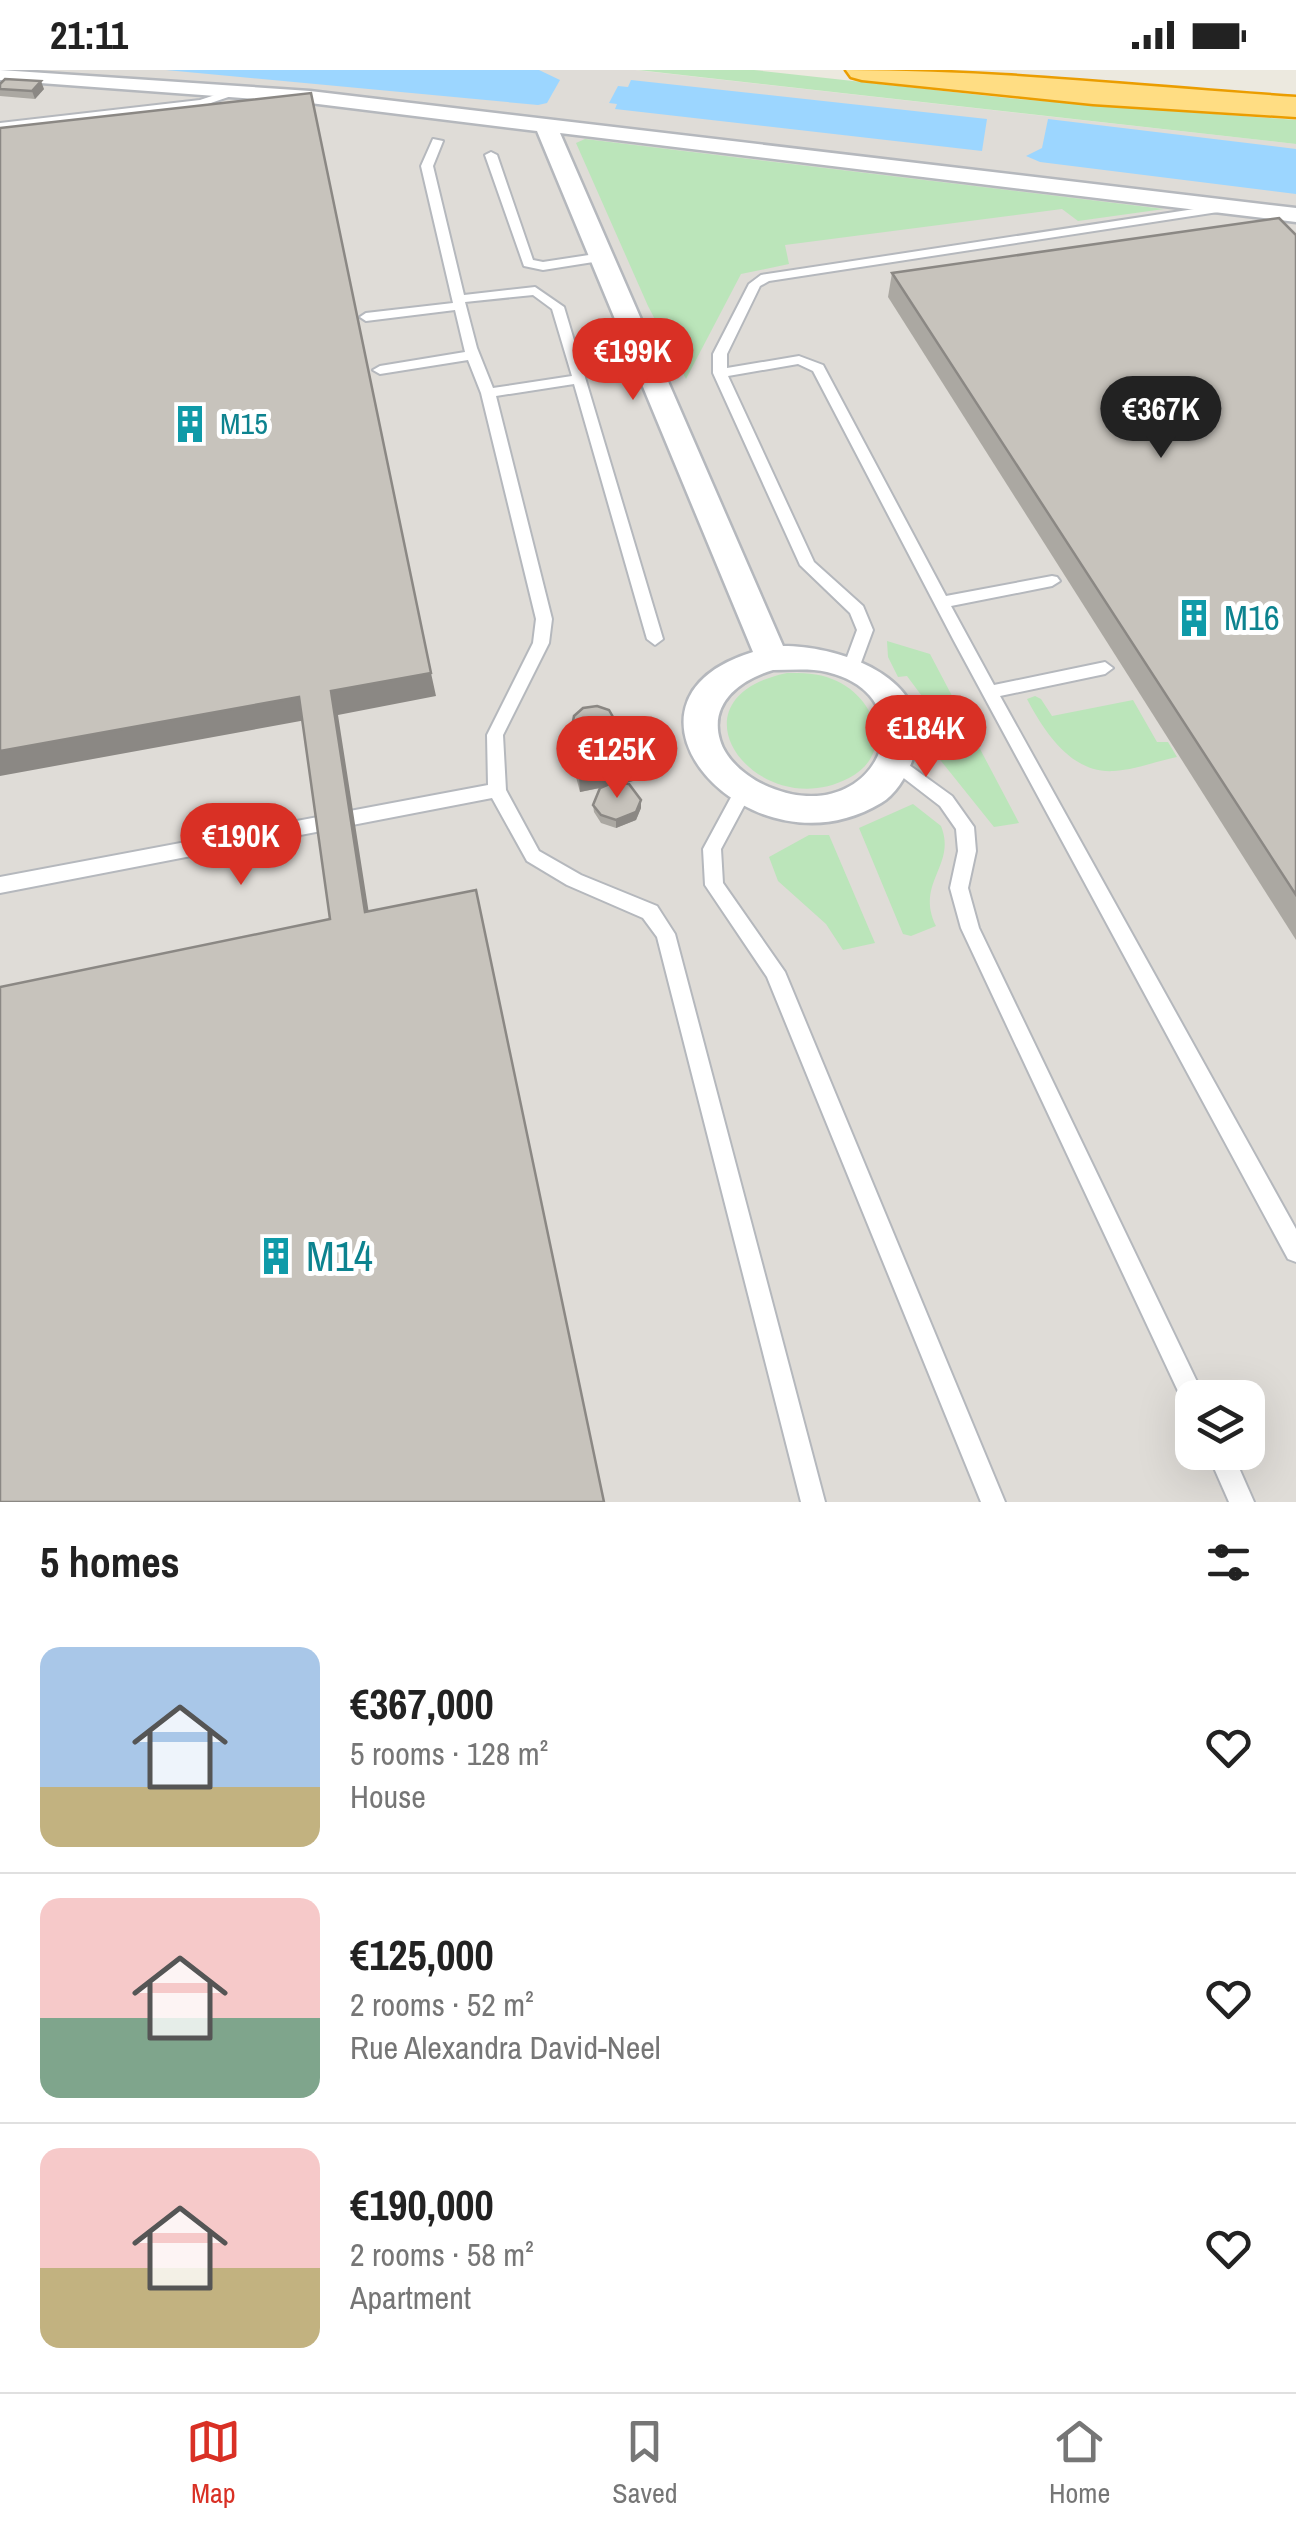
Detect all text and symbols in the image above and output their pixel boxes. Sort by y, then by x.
text: 21:11 [50,10,128,61]
pin: €199K [563,318,703,403]
text: €199K [594,329,672,372]
pin: €367K [1091,376,1231,461]
text: €367K [1122,387,1200,430]
building icon: M15 [169,403,211,445]
place label: M15 [220,403,268,443]
place label: M16 [1224,594,1280,641]
building icon: M16 [1173,597,1215,639]
pin: €184K [856,695,996,780]
text: €184K [887,706,965,749]
pin: €125K [547,716,687,801]
text: €125K [578,727,656,770]
pin: €190K [171,803,311,888]
text: €190K [202,814,280,857]
place label: M14 [306,1228,373,1284]
building icon: M14 [255,1235,297,1277]
map controls [1175,1380,1265,1470]
button: layers [1175,1380,1265,1470]
text: 5 homes [40,1534,180,1590]
icon: filters [1201,1535,1256,1590]
text: €367,000 [350,1676,494,1732]
icon: home [120,1687,240,1807]
icon: heart [1201,1720,1256,1775]
text: 5 rooms · 128 m² [350,1732,548,1775]
text: House [350,1775,426,1818]
text: €125,000 [350,1927,494,1983]
icon: home [120,1938,240,2058]
icon: heart [1201,1971,1256,2026]
text: 2 rooms · 52 m² [350,1983,534,2026]
text: Rue Alexandra David-Neel [350,2026,661,2069]
text: €190,000 [350,2177,494,2233]
icon: home [120,2188,240,2308]
icon: heart [1201,2221,1256,2276]
text: 2 rooms · 58 m² [350,2233,534,2276]
text: Apartment [350,2276,471,2319]
tab: Map [186,2414,241,2512]
tab: Saved [612,2414,677,2512]
tab: Home [1049,2414,1110,2512]

